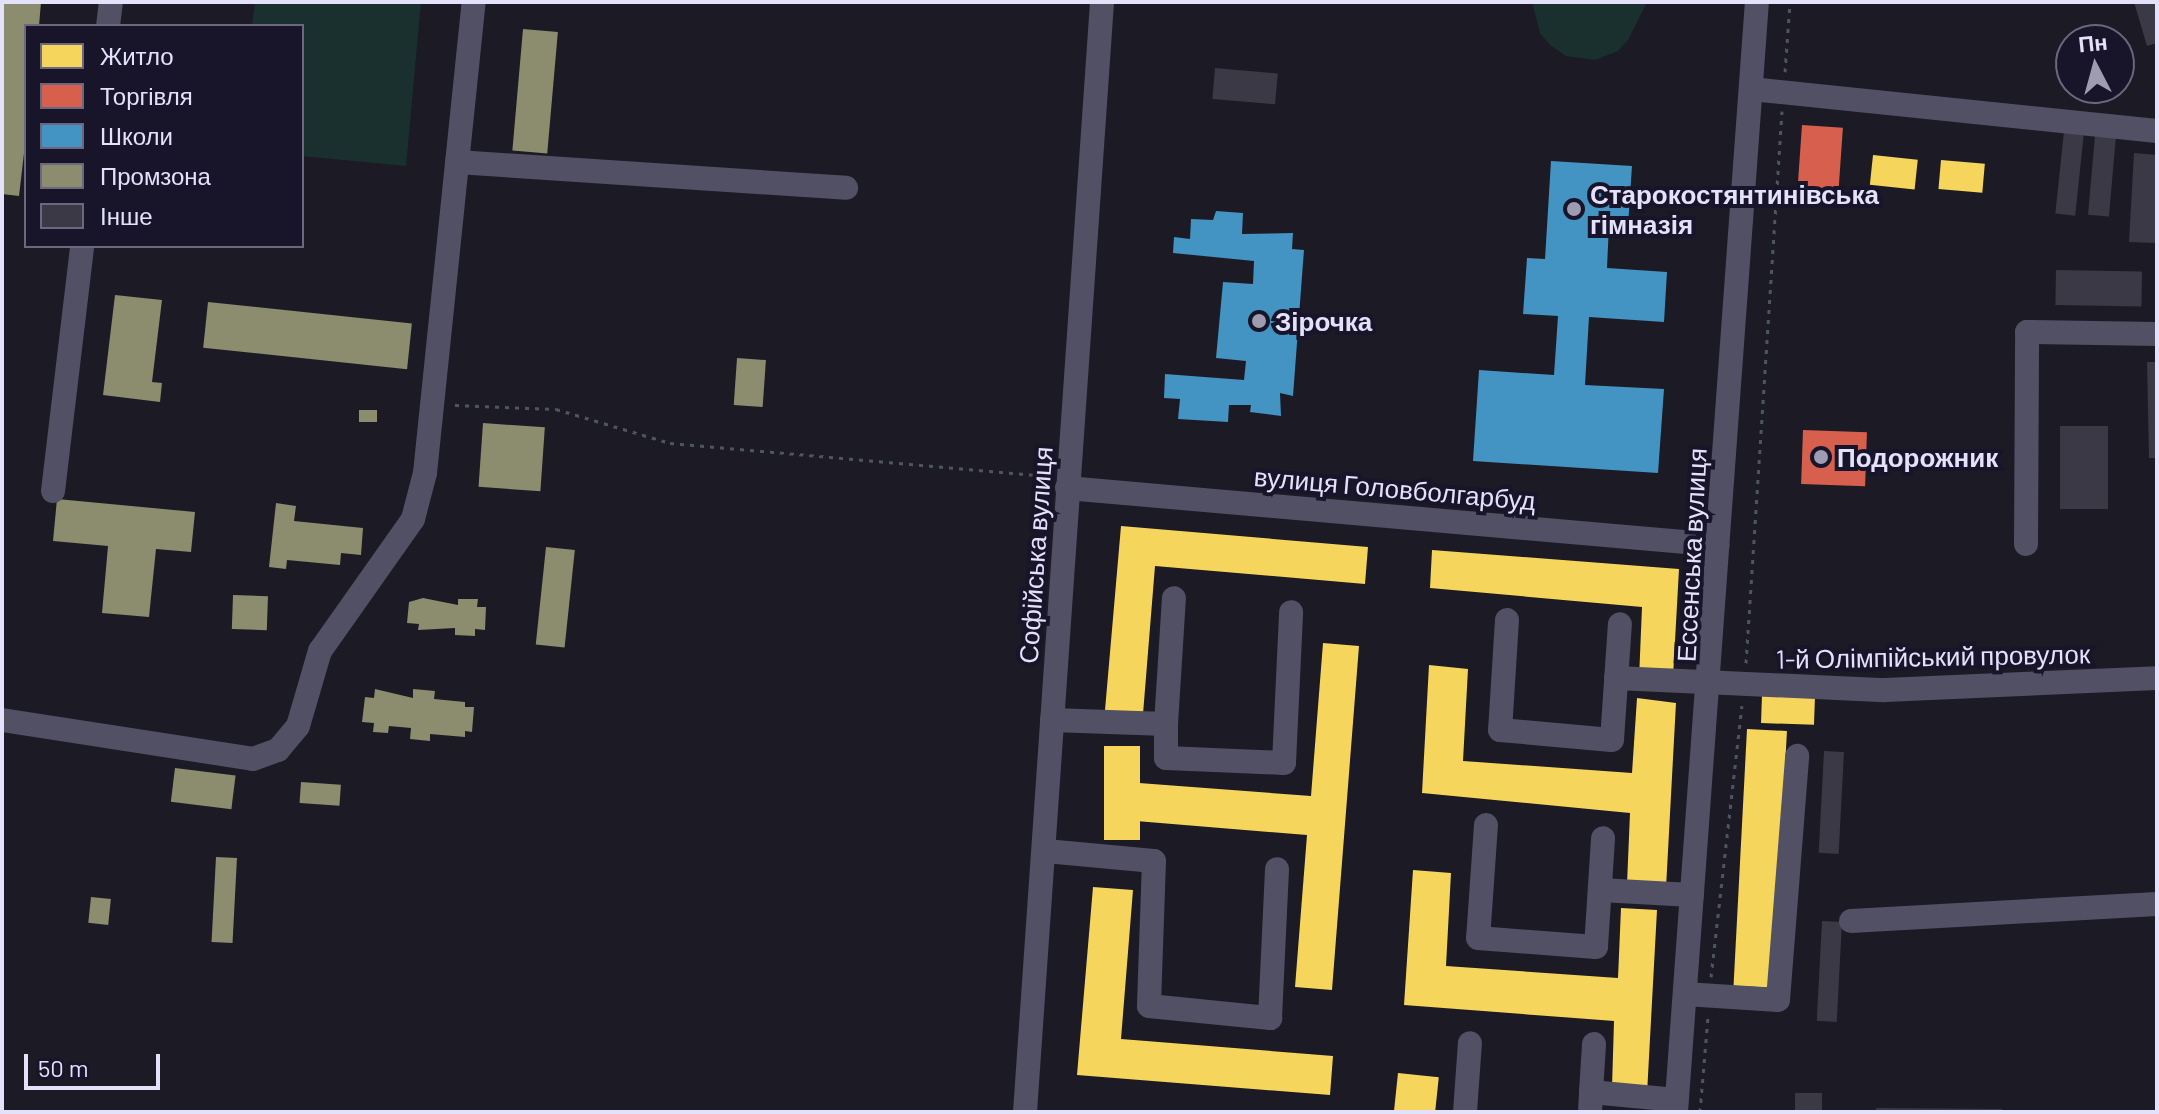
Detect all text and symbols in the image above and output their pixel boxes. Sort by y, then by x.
legend [24,24,304,248]
north arrow [2055,24,2135,104]
text: Пн [2077,28,2109,57]
text: Житло [100,41,174,70]
text: Торгівля [100,81,193,110]
text: Школи [100,121,173,150]
text: Промзона [100,161,211,190]
place label: Старокостянтинівська гімназія [1590,178,1879,240]
marker: Старокостянтинівська гімназія [1565,200,1583,218]
text: Інше [100,201,153,230]
place label: Зірочка [1275,305,1372,337]
marker: Зірочка [1250,312,1268,330]
place label: Подорожник [1837,441,1998,473]
street label: Софійська вулиця [1012,445,1058,665]
street label: Ессенська вулиця [1670,447,1712,663]
marker: Подорожник [1812,448,1830,466]
street label: вулиця Головболгарбуд [1253,460,1537,516]
street label: 1-й Олімпійський провулок [1776,638,2090,674]
scale bar [28,1038,164,1088]
text: 50 m [38,1053,89,1082]

